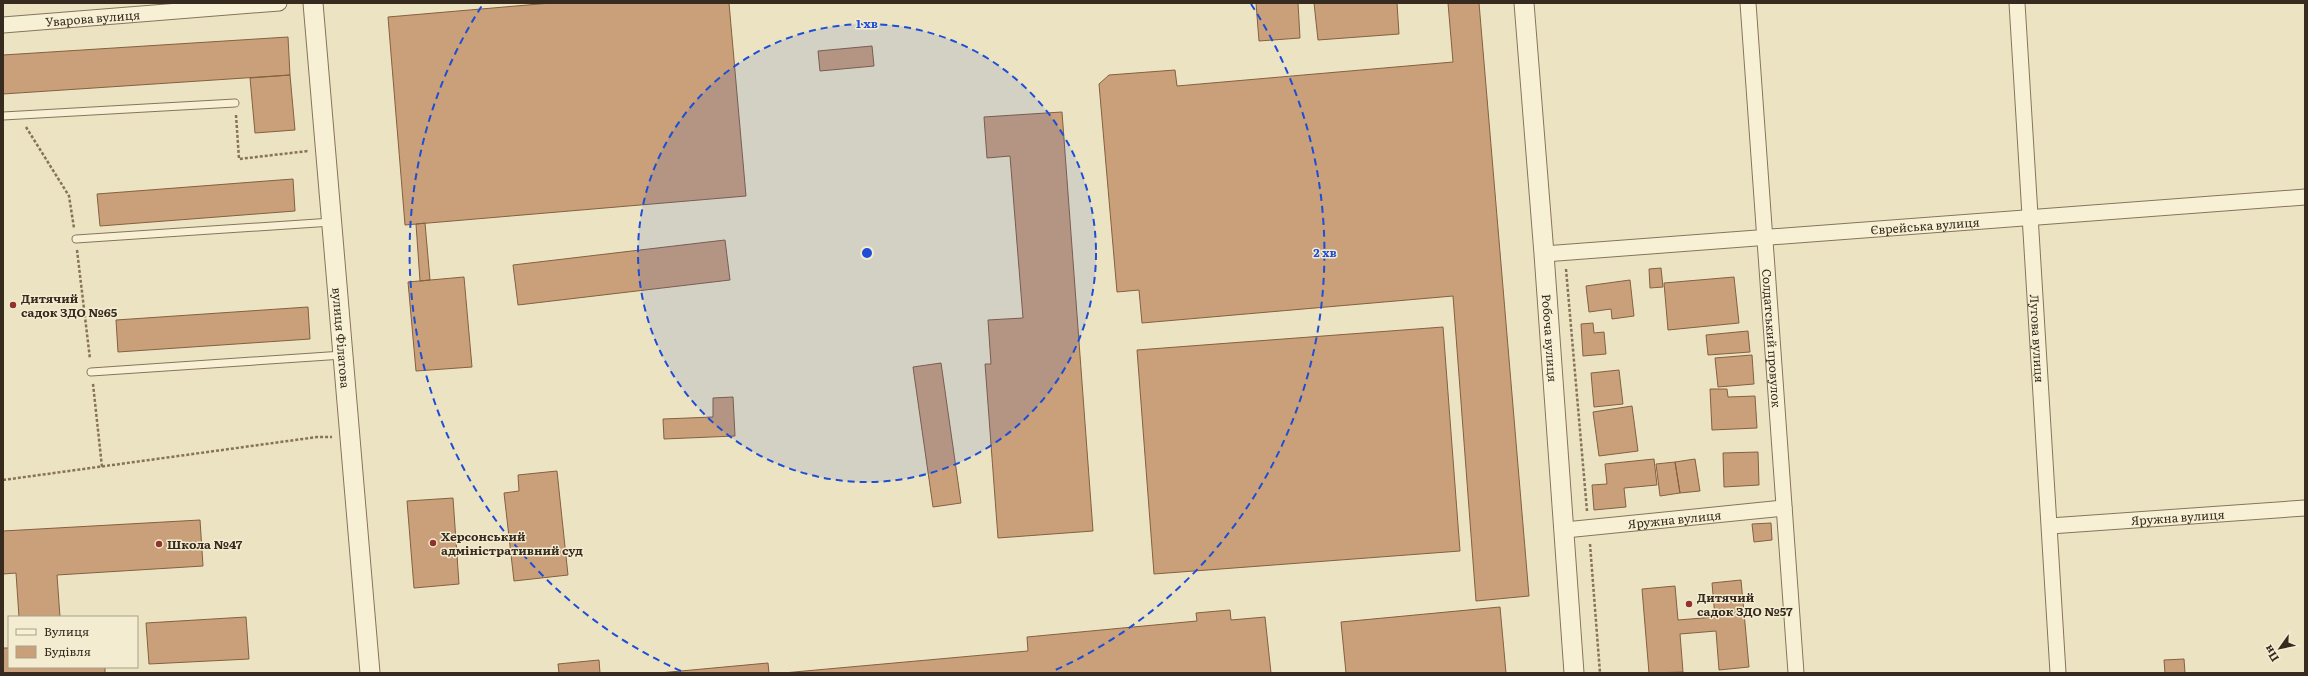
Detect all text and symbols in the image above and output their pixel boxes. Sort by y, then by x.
street label: Уварова вулиця [45,5,141,31]
text: 1 хв [856,14,878,32]
street label: Єврейська вулиця [1870,212,1980,239]
text: 2 хв [1313,243,1337,261]
centre of rings [860,246,874,260]
street label: Солдатський провулок [1758,268,1786,408]
street label: вулиця Філатова [328,286,355,390]
place label: Дитячий садок ЗДО №65 [21,289,118,321]
street label: Робоча вулиця [1538,293,1562,383]
street label: Лугова вулиця [2026,294,2049,383]
marker: Дитячий садок ЗДО №65 [8,300,18,310]
street label: Яружна вулиця [1627,505,1722,533]
street label: Яружна вулиця [2130,505,2225,529]
place label: Херсонський адміністративний суд [441,527,583,559]
place label: Школа №47 [167,535,243,553]
marker: Херсонський адміністративний суд [428,538,438,548]
marker: Школа №47 [154,539,164,549]
place label: Дитячий садок ЗДО №57 [1697,588,1793,620]
marker: Дитячий садок ЗДО №57 [1684,599,1694,609]
legend [8,616,138,668]
text: Вулиця [44,622,89,640]
north arrow [2260,628,2300,668]
text: Будівля [44,642,91,660]
text: Пн [2259,642,2282,666]

